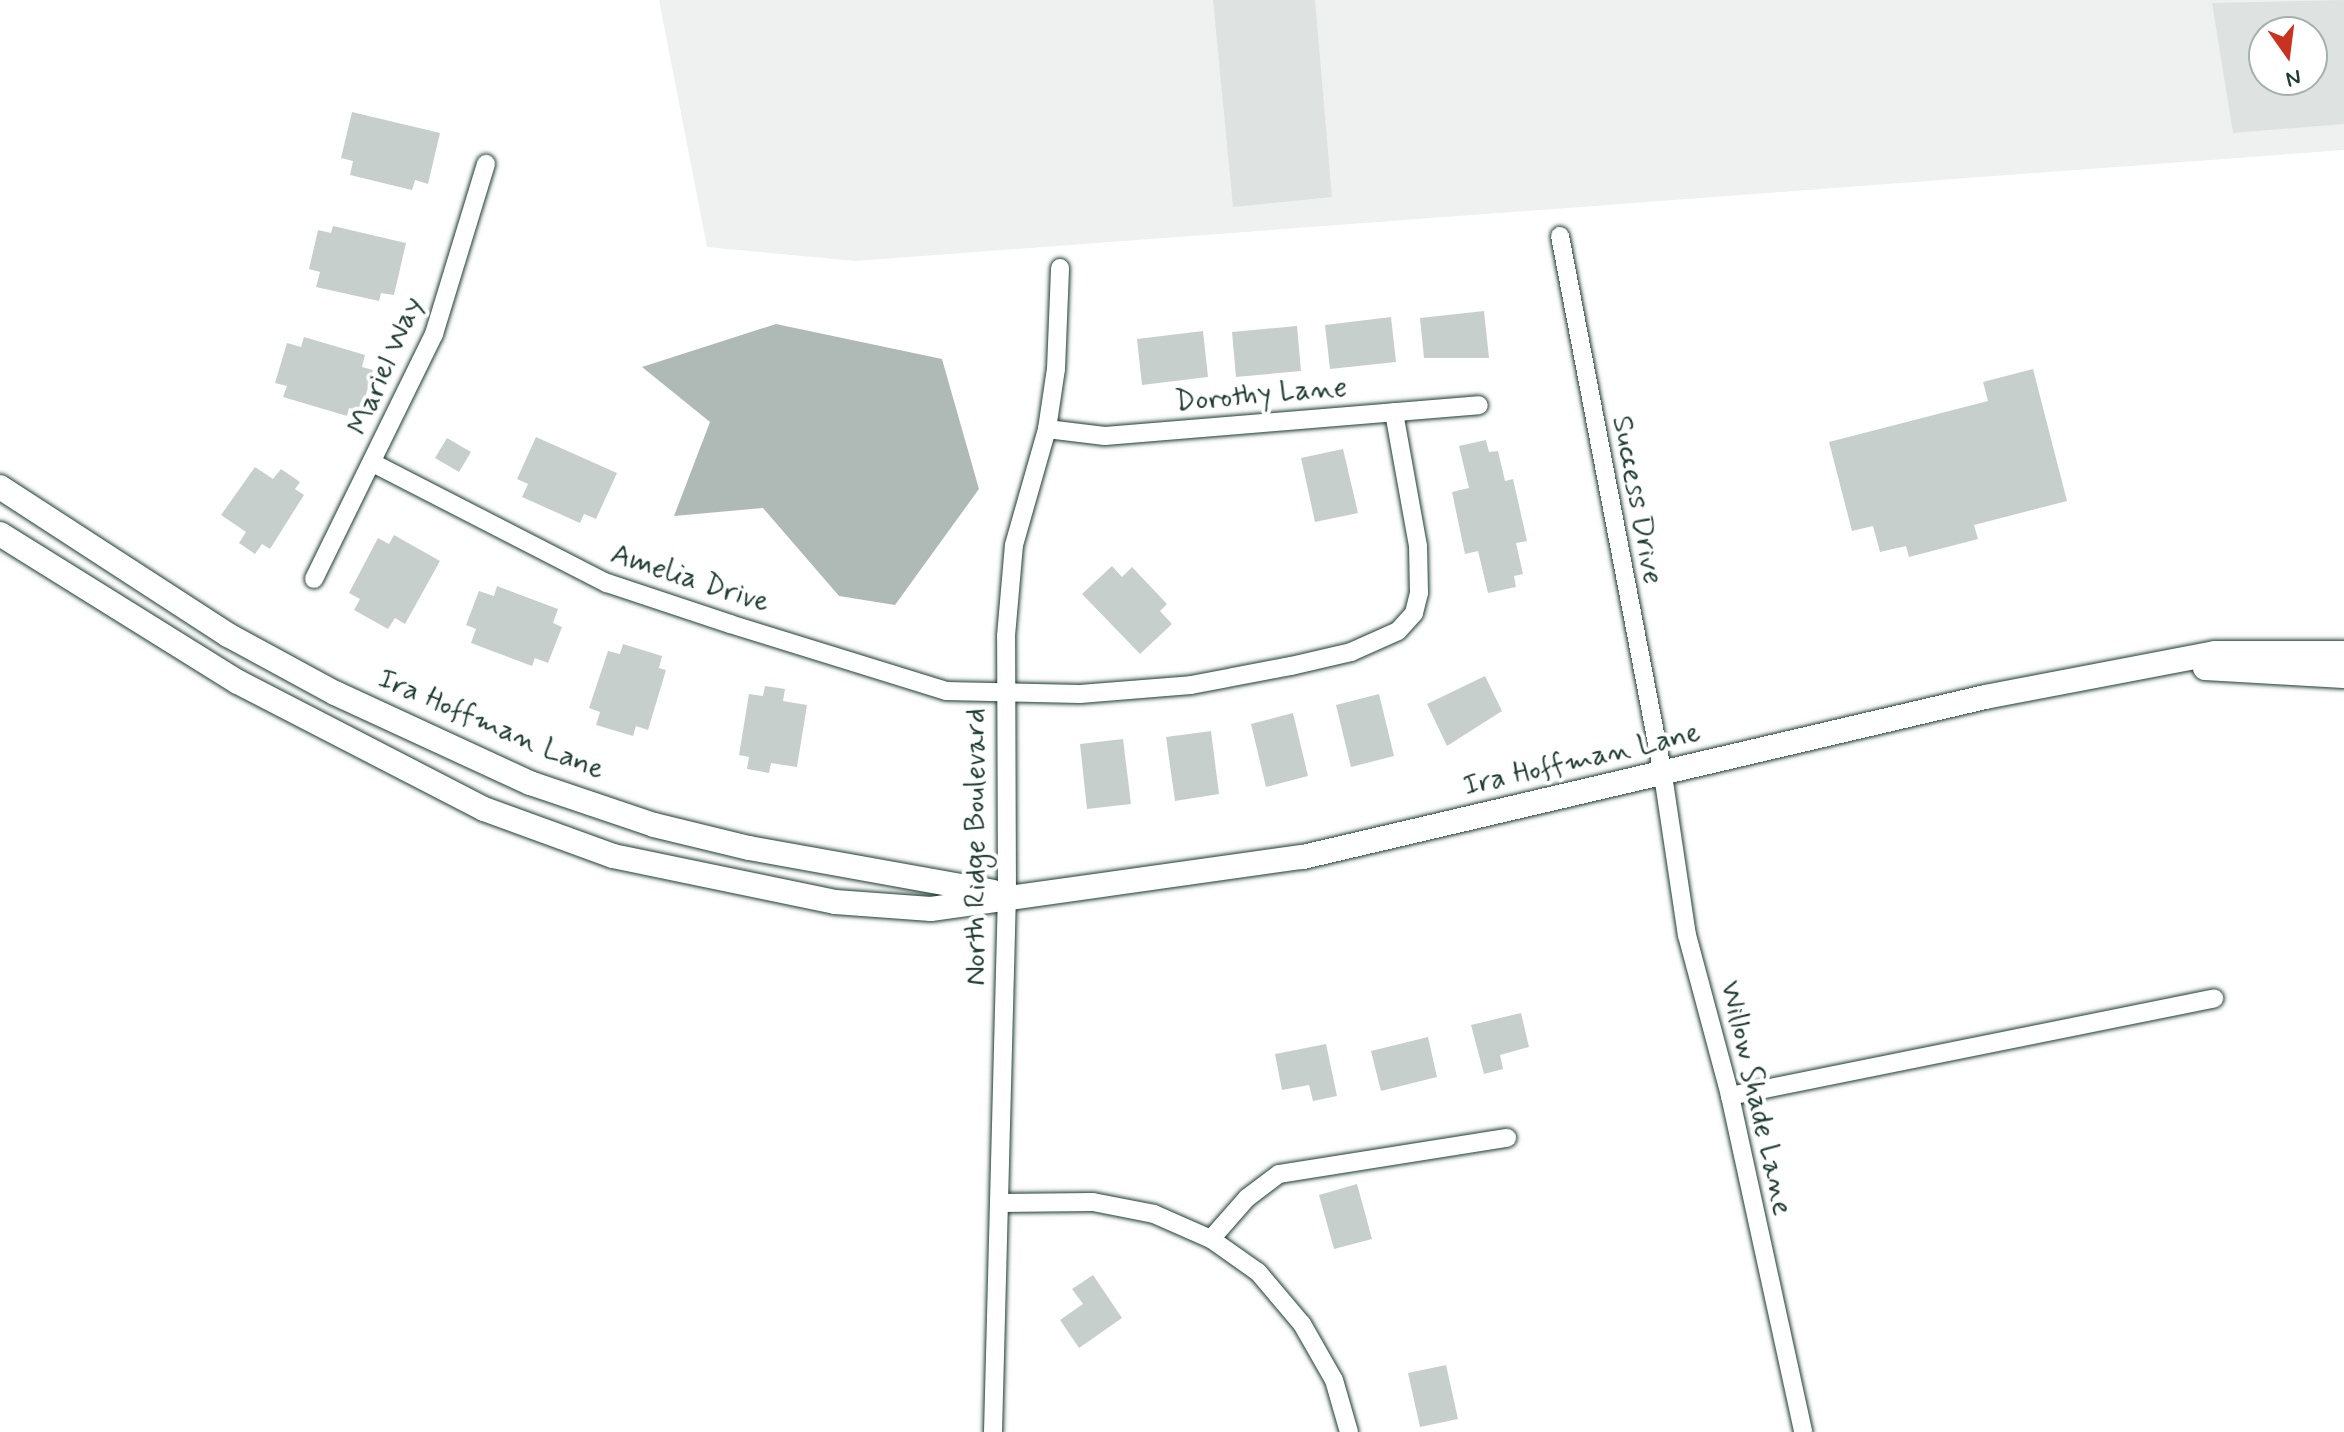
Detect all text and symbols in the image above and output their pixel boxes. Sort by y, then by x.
north arrow [2248,16,2328,96]
text: N [2283,62,2304,93]
street label: Mariel Way [341,291,431,441]
street label: Dorothy Lane [1175,370,1347,420]
street label: Success Drive [1603,414,1671,586]
street label: Amelia Drive [606,537,774,621]
street label: Ira Hoffman Lane [376,662,606,788]
street label: North Ridge Boulevard [958,710,994,984]
street label: Ira Hoffman Lane [1463,716,1701,804]
street label: Willow Shade Lane [1712,978,1800,1218]

